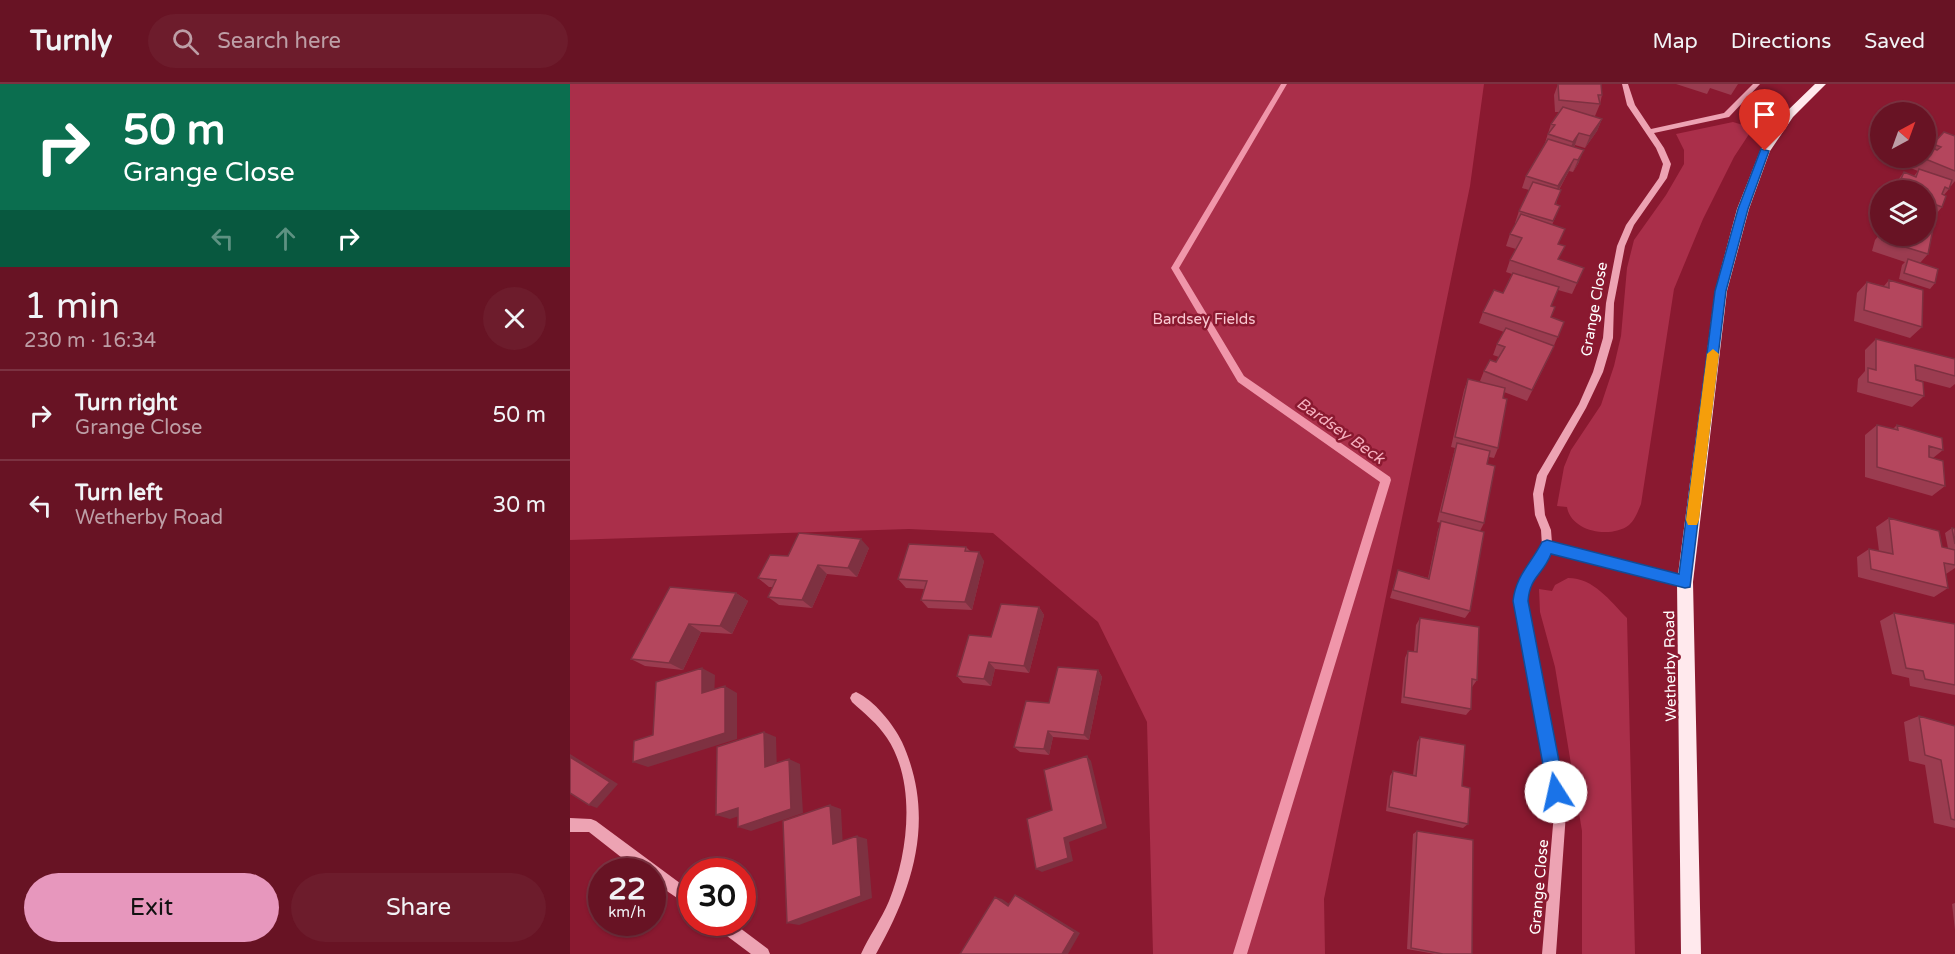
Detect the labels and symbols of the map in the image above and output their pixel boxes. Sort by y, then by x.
pin [1739,89,1790,151]
north arrow [1870,102,1936,168]
street label: Grange Close [1577,260,1611,358]
park label: Bardsey Fields [1153,310,1255,328]
water label: Bardsey Beck [1293,393,1389,469]
street label: Wetherby Road [1660,610,1680,722]
position arrow [1524,760,1588,824]
street label: Grange Close [1526,839,1552,935]
speed limit sign: 30 [678,858,756,936]

